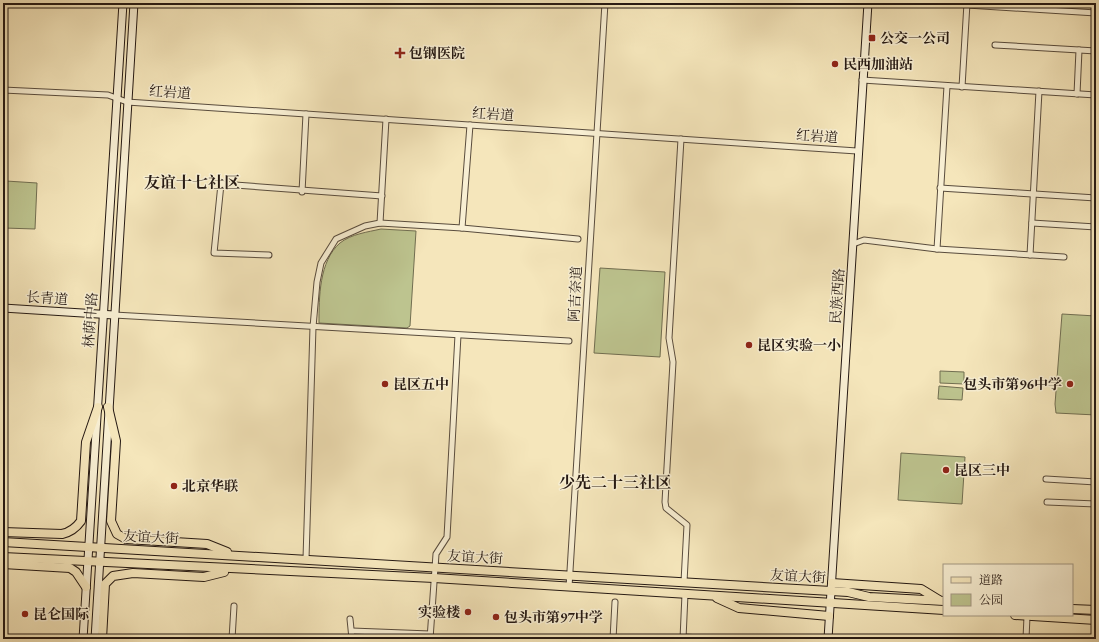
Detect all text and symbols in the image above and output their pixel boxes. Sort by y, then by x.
place label: 公交一公司 [880,29,950,47]
marker: 公交一公司 [867,33,877,43]
place label: 包钢医院 [409,44,465,62]
marker: 包钢医院 [394,47,406,59]
place label: 民西加油站 [843,55,913,73]
marker: 民西加油站 [830,59,840,69]
street label: 红岩道 [148,82,192,102]
street label: 红岩道 [471,104,515,124]
street label: 红岩道 [795,126,839,146]
district label: 友谊十七社区 [144,172,240,193]
street label: 阿吉奈道 [565,266,585,322]
street label: 民族西路 [826,267,848,325]
street label: 长青道 [25,288,69,308]
street label: 林荫中路 [79,291,101,349]
place label: 昆区实验一小 [757,336,841,354]
marker: 昆区实验一小 [744,340,754,350]
place label: 昆区五中 [393,375,449,393]
place label: 包头市第96中学 [963,375,1062,393]
marker: 昆区五中 [380,379,390,389]
marker: 包头市第96中学 [1065,379,1075,389]
place label: 昆区三中 [954,461,1010,479]
marker: 昆区三中 [941,465,951,475]
district label: 少先二十三社区 [559,472,671,493]
place label: 北京华联 [182,477,239,495]
marker: 北京华联 [169,481,179,491]
street label: 友谊大街 [123,527,179,547]
street label: 友谊大街 [447,547,503,567]
legend [943,564,1073,616]
street label: 友谊大街 [770,566,826,586]
text: 道路 [979,572,1003,588]
text: 公园 [979,592,1003,608]
place label: 实验楼 [418,603,460,621]
place label: 昆仑国际 [33,605,89,623]
marker: 实验楼 [463,607,473,617]
place label: 包头市第97中学 [504,608,603,626]
marker: 昆仑国际 [20,609,30,619]
marker: 包头市第97中学 [491,612,501,622]

